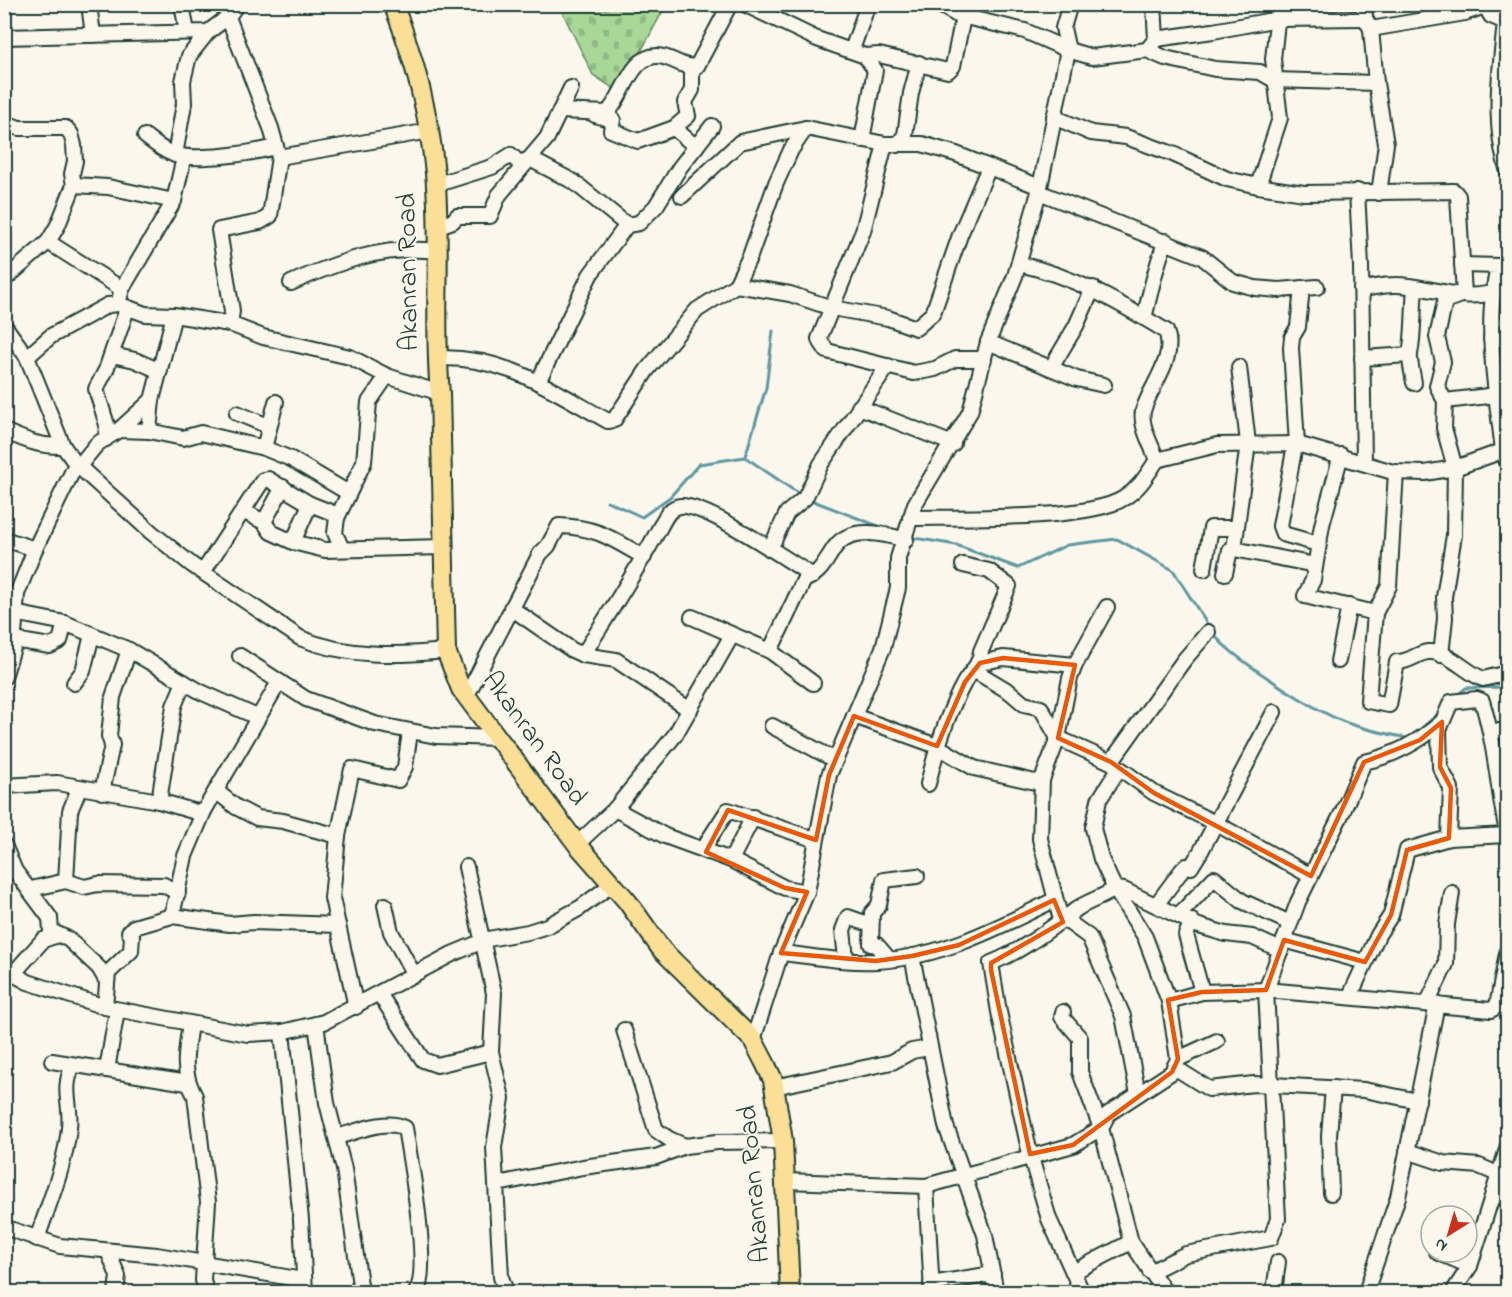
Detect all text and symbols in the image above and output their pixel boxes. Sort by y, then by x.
street label: Akanran Road [388,193,430,351]
street label: Akanran Road [472,664,596,814]
street label: Akanran Road [729,1104,781,1264]
north arrow [1419,1204,1479,1264]
text: N [1429,1231,1453,1257]

